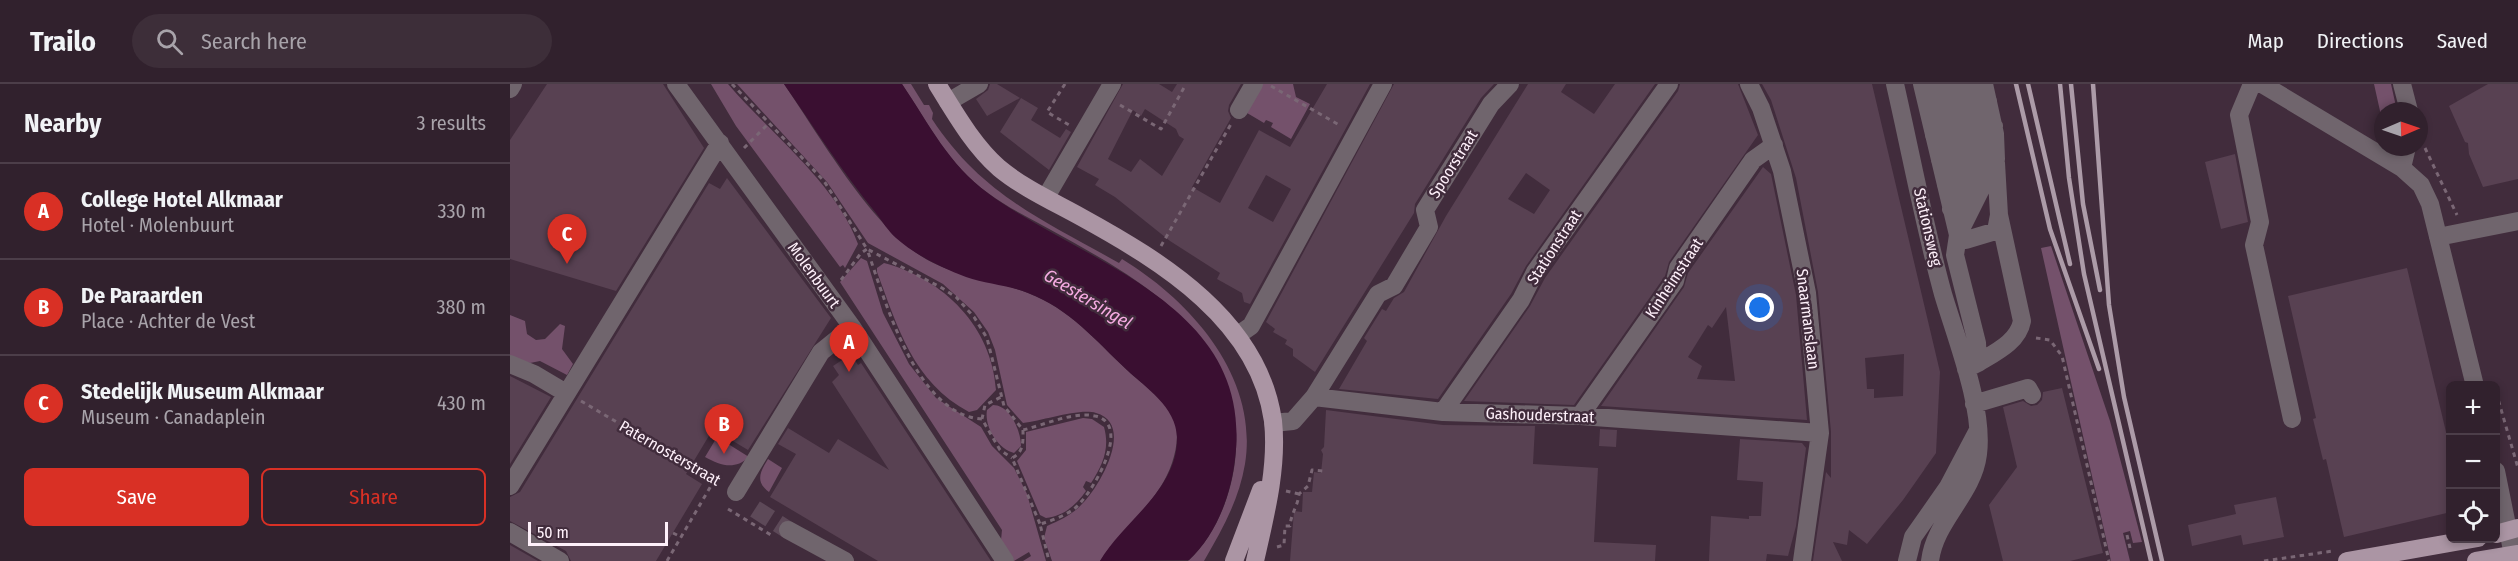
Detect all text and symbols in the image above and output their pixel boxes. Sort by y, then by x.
search box [132,14,552,68]
text: Trailo [30,25,96,58]
icon: search [153,25,186,58]
text: Search here [201,28,307,55]
text: Map [2247,28,2284,54]
text: Directions [2317,28,2404,54]
text: Saved [2437,28,2488,54]
north arrow [2374,102,2428,156]
text: Nearby [24,108,101,139]
text: 3 results [417,111,486,135]
street label: Spoorstraat [1425,126,1482,202]
text: College Hotel Alkmaar [81,186,283,213]
street label: Stationsweg [1910,186,1946,268]
text: A [38,199,49,223]
text: 330 m [437,199,486,223]
street label: Stationstraat [1523,206,1586,288]
text: Hotel · Molenbuurt [81,213,234,237]
pin: C [548,214,586,264]
street label: Kinheimstraat [1641,234,1707,322]
street label: Molenbuurt [784,239,845,312]
water label: Geestersingel [1040,264,1136,334]
street label: Snaarmanslaan [1792,268,1824,370]
text: De Paraarden [81,282,203,309]
your location [1745,293,1774,322]
text: B [38,295,49,319]
text: 380 m [436,295,486,319]
text: Place · Achter de Vest [81,309,255,333]
pin: A [830,322,868,372]
text: Stedelijk Museum Alkmaar [81,378,324,405]
map controls [2446,381,2500,543]
button: + [2446,381,2500,435]
text: C [38,391,49,415]
text: 430 m [437,391,486,415]
pin: B [704,404,744,454]
street label: Gashouderstraat [1485,404,1595,426]
text: Museum · Canadaplein [81,405,265,429]
street label: Paternosterstraat [616,416,725,490]
button: − [2446,435,2500,489]
button: Save [24,468,249,526]
button: Share [261,468,486,526]
button: locate [2446,489,2500,543]
scale bar [528,519,668,546]
text: 50 m [537,523,569,542]

